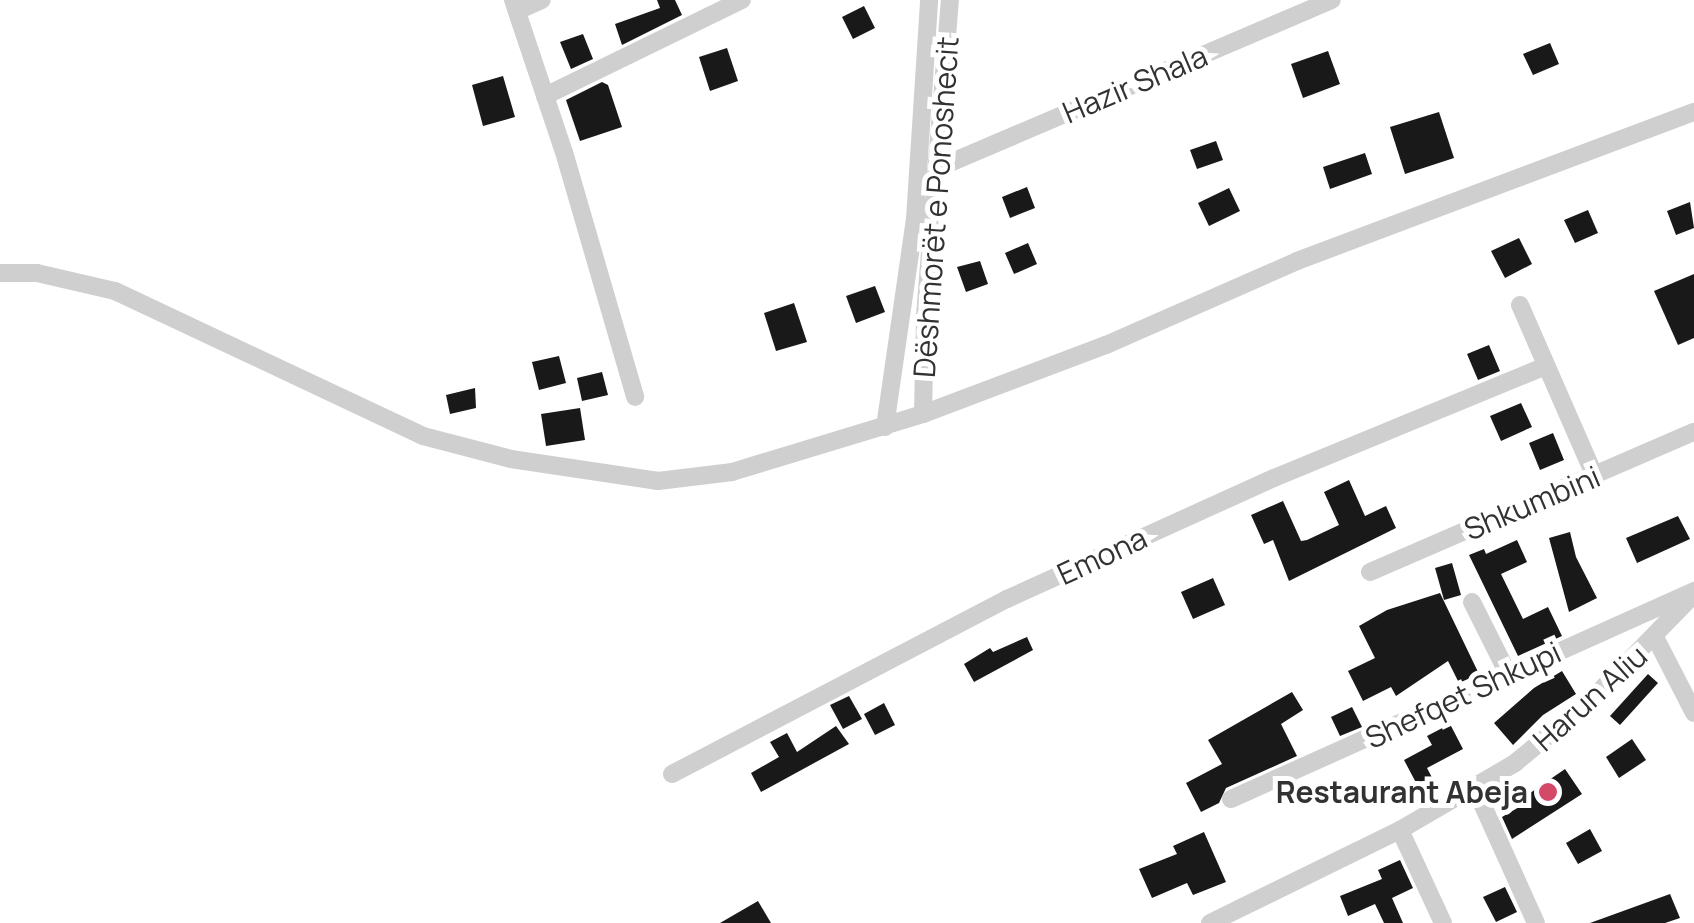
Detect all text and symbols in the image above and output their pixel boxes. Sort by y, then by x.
street label: Dëshmorët e Ponoshecit [906,35,966,379]
street label: Hazir Shala [1057,37,1213,131]
street label: Shkumbini [1459,458,1605,548]
street label: Emona [1051,520,1153,592]
street label: Shefqet Shkupi [1360,634,1566,756]
street label: Harun Aliu [1526,638,1654,758]
place label: Restaurant Abeja [1276,774,1528,810]
marker: Restaurant Abeja [1537,781,1559,803]

